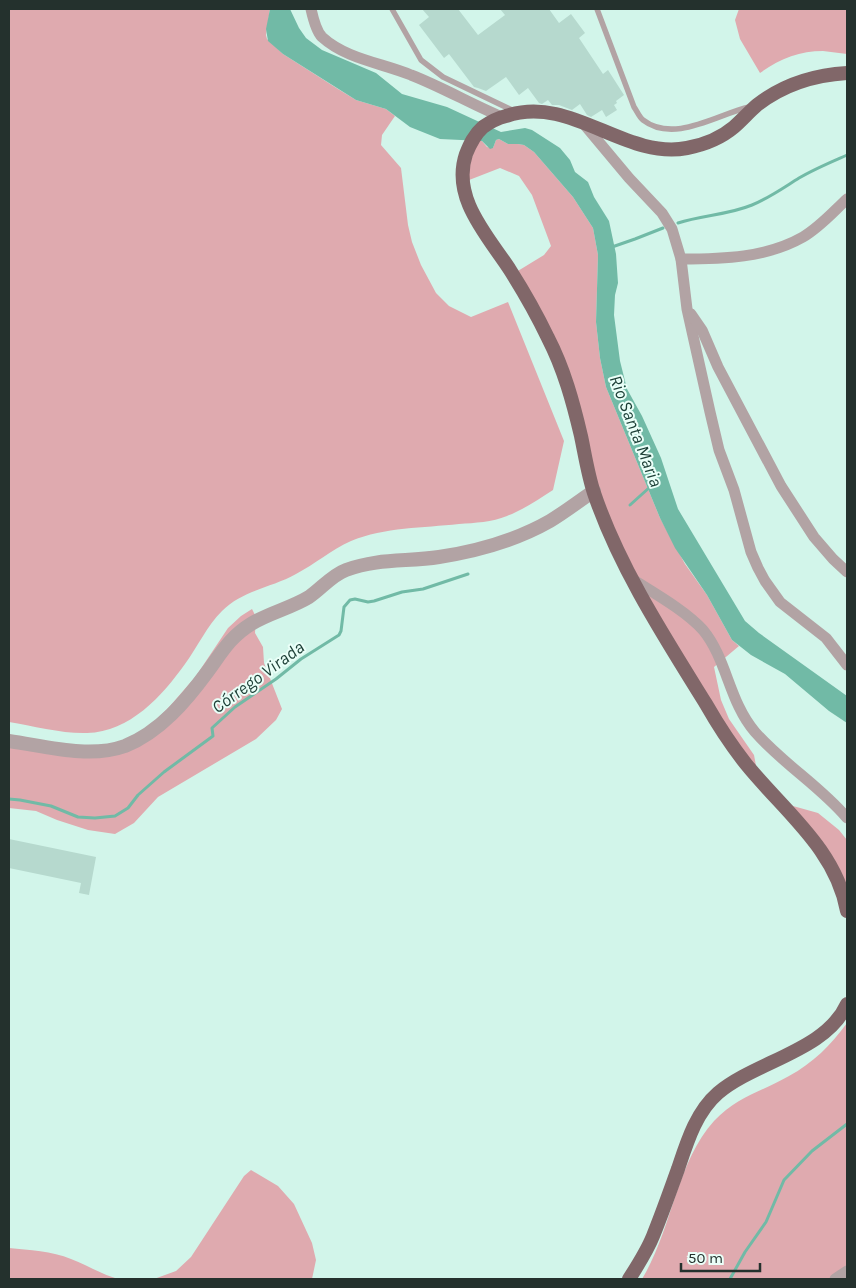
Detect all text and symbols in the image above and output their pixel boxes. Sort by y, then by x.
water label: Rio Santa Maria [605,372,667,490]
water label: Córrego Virada [207,636,309,718]
scale bar [681,1240,760,1272]
text: 50 m [688,1249,723,1267]

